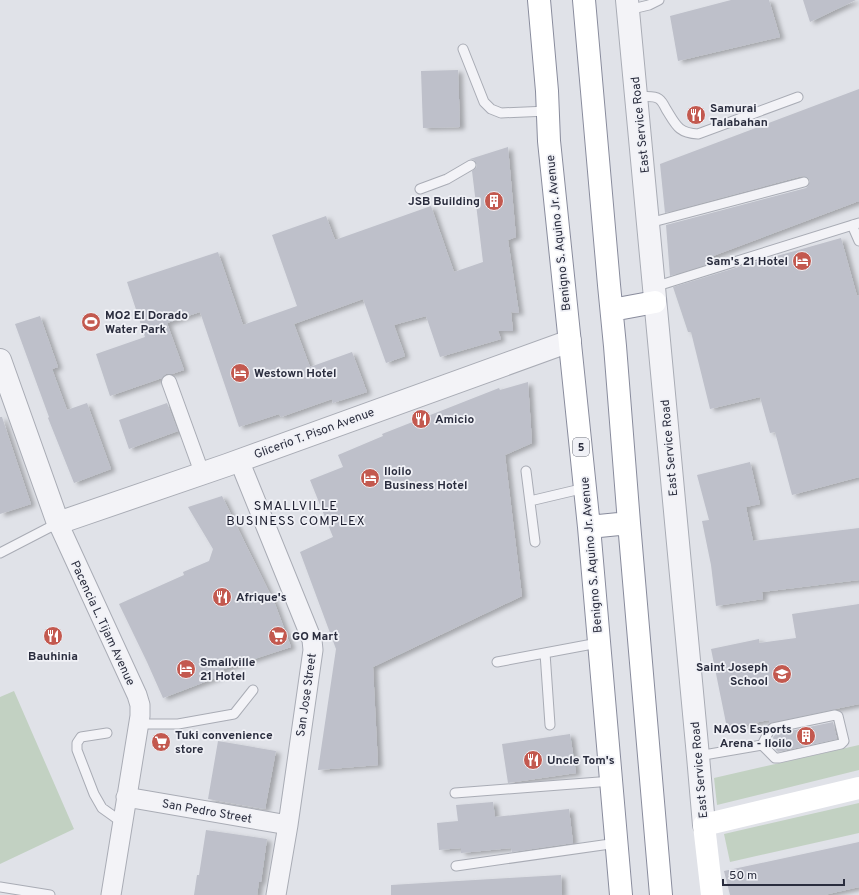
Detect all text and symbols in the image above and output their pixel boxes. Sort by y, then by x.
street label: East Service Road [628,76,654,174]
place label: Samurai Talabahan [710,101,768,131]
restaurant icon: Samurai Talabahan [685,104,707,126]
street label: Benigno S. Aquino Jr. Avenue [543,154,575,312]
building icon: JSB Building [483,190,505,212]
place label: JSB Building [408,194,480,210]
hotel icon: Sam's 21 Hotel [791,250,813,272]
place label: Sam's 21 Hotel [706,254,788,270]
place label: MO2 El Dorado Water Park [105,308,188,338]
sports icon: MO2 El Dorado Water Park [80,311,102,333]
hotel icon: Westown Hotel [229,362,251,384]
place label: Westown Hotel [254,366,337,382]
street label: East Service Road [658,399,682,497]
street label: Glicerio T. Pison Avenue [252,405,377,463]
restaurant icon: Amicio [410,408,432,430]
place label: Amicio [435,412,474,428]
road number: 5 [573,438,589,456]
place label: Iloilo Business Hotel [384,464,467,494]
hotel icon: Iloilo Business Hotel [359,467,381,489]
street label: Benigno S. Aquino Jr. Avenue [577,476,607,634]
district label: SMALLVILLE BUSINESS COMPLEX [226,499,366,530]
street label: Pacencia L. Tijam Avenue [66,558,138,688]
restaurant icon: Afrique's [211,586,233,608]
place label: Afrique's [236,590,287,606]
restaurant icon: Bauhinia [42,625,64,647]
supermarket icon: GO Mart [267,625,289,647]
place label: GO Mart [292,629,338,645]
place label: Bauhinia [28,649,78,665]
street label: San Jose Street [293,652,321,738]
place label: Smallville 21 Hotel [200,655,256,685]
hotel icon: Smallville 21 Hotel [175,658,197,680]
place label: Saint Joseph School [696,660,768,690]
school or university icon: Saint Joseph School [771,663,793,685]
street label: East Service Road [688,721,712,819]
place label: NAOS Esports Arena - Iloilo [714,722,792,752]
building icon: NAOS Esports Arena - Iloilo [795,725,817,747]
place label: Tuki convenience store [175,728,273,758]
supermarket icon: Tuki convenience store [150,731,172,753]
restaurant icon: Uncle Tom's [522,749,544,771]
place label: Uncle Tom's [547,753,615,769]
street label: San Pedro Street [161,796,253,828]
scale bar [723,861,844,887]
text: 50 m [729,868,757,884]

